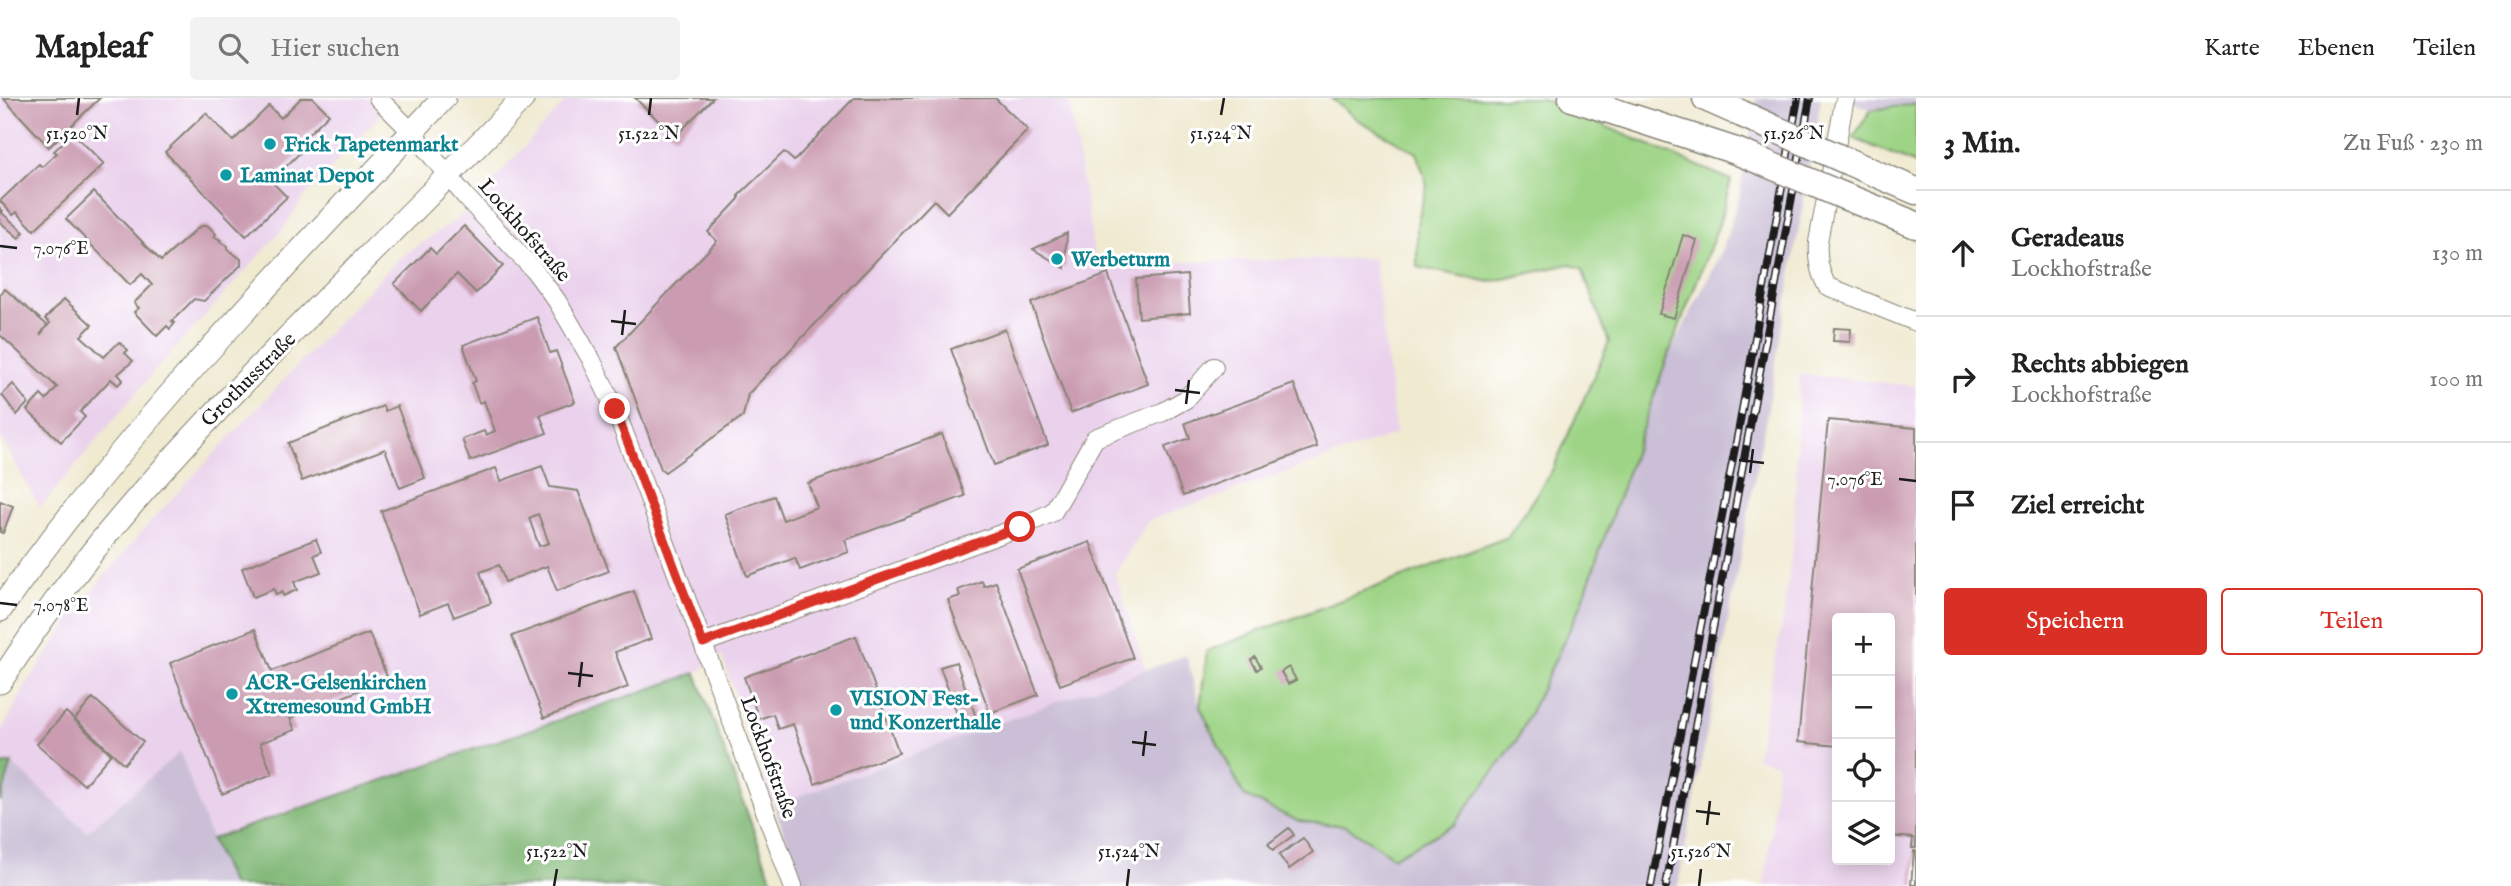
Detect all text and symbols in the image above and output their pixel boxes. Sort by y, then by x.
search box [190,17,680,80]
text: Mapleaf [35,27,148,69]
icon: search [214,29,252,67]
text: Hier suchen [270,32,400,65]
text: Karte [2204,33,2260,64]
text: Ebenen [2298,33,2375,64]
text: Teilen [2413,33,2476,64]
text: 51.520°N [46,123,108,146]
text: 51.522°N [618,123,680,146]
text: 51.524°N [1190,123,1252,146]
text: 51.526°N [1764,123,1825,146]
text: 3 Min. [1944,125,2020,163]
text: Zu Fuß · 230 m [2343,129,2483,158]
place label: Frick Tapetenmarkt [284,132,459,159]
marker: Frick Tapetenmarkt [262,136,278,152]
place label: Laminat Depot [240,163,375,190]
marker: Laminat Depot [218,167,234,183]
street label: Lockhofstraße [472,174,576,289]
text: Geradeaus [2011,222,2124,255]
icon: ahead [1944,234,1982,272]
text: 7.076°E [33,238,89,261]
text: 130 m [2432,239,2483,268]
place label: Werbeturm [1070,247,1171,274]
marker: Werbeturm [1049,251,1065,267]
text: Lockhofstraße [2011,255,2152,284]
street label: Grothusstraße [196,326,303,433]
text: Rechts abbiegen [2011,348,2189,381]
icon: right [1944,360,1982,398]
text: 100 m [2429,365,2483,394]
text: Lockhofstraße [2011,381,2152,410]
route end [599,393,630,424]
text: 7.076°E [1827,469,1883,492]
icon: arrive [1944,486,1982,524]
text: Ziel erreicht [2011,489,2144,522]
route start [1004,511,1035,542]
button: Speichern [1944,588,2207,655]
button: Teilen [2221,588,2483,655]
text: 7.078°E [34,595,88,618]
map controls [1832,613,1895,865]
button: + [1832,613,1895,676]
place label: ACR-Gelsenkirchen Xtremesound GmbH [245,670,431,721]
button: − [1832,676,1895,739]
marker: ACR-Gelsenkirchen Xtremesound GmbH [224,686,240,702]
place label: VISION Fest- und Konzerthalle [849,686,1001,737]
street label: Lockhofstraße [733,693,802,823]
marker: VISION Fest- und Konzerthalle [828,702,844,718]
button: locate [1832,739,1895,802]
button: layers [1832,802,1895,865]
text: 51.522°N [526,841,588,864]
text: 51.524°N [1098,841,1160,864]
text: 51.526°N [1671,841,1732,864]

